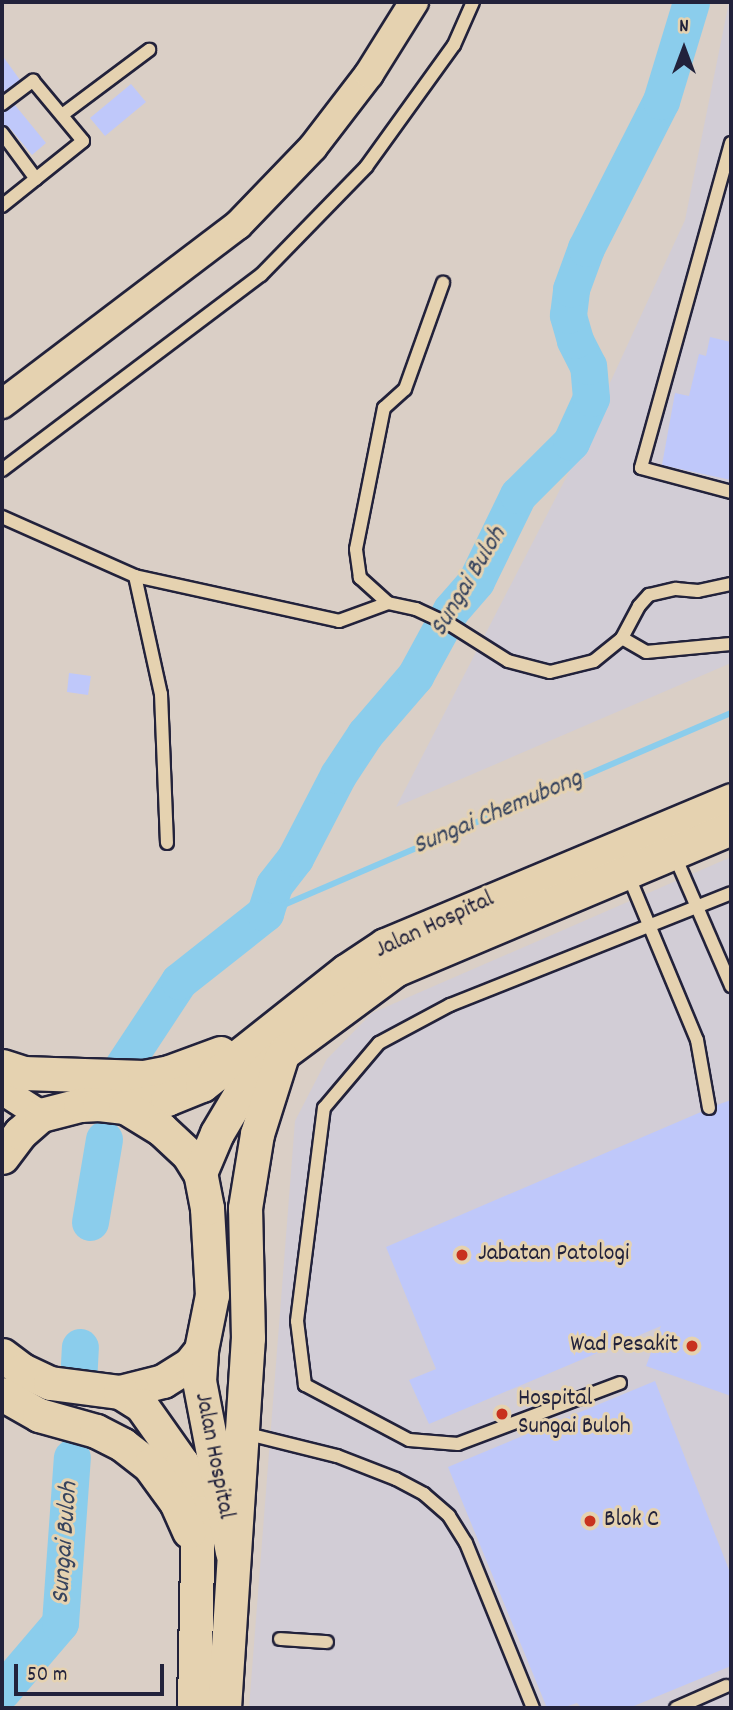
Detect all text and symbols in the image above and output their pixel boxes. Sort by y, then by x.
north arrow [649,14,719,84]
text: N [679,14,689,41]
water label: Sungai Buloh [424,522,514,642]
water label: Sungai Chemubong [409,763,587,863]
street label: Jalan Hospital [371,886,499,966]
place label: Jabatan Patologi [478,1241,629,1269]
marker: Jabatan Patologi [452,1245,472,1265]
place label: Wad Pesakit [570,1332,678,1360]
marker: Wad Pesakit [684,1338,700,1354]
place label: Hospital Sungai Buloh [518,1386,631,1442]
street label: Jalan Hospital [187,1390,239,1522]
marker: Hospital Sungai Buloh [492,1404,512,1424]
water label: Sungai Buloh [46,1481,86,1605]
place label: Blok C [604,1507,659,1535]
marker: Blok C [582,1513,598,1529]
scale bar [18,1650,168,1694]
text: 50 m [27,1661,67,1691]

